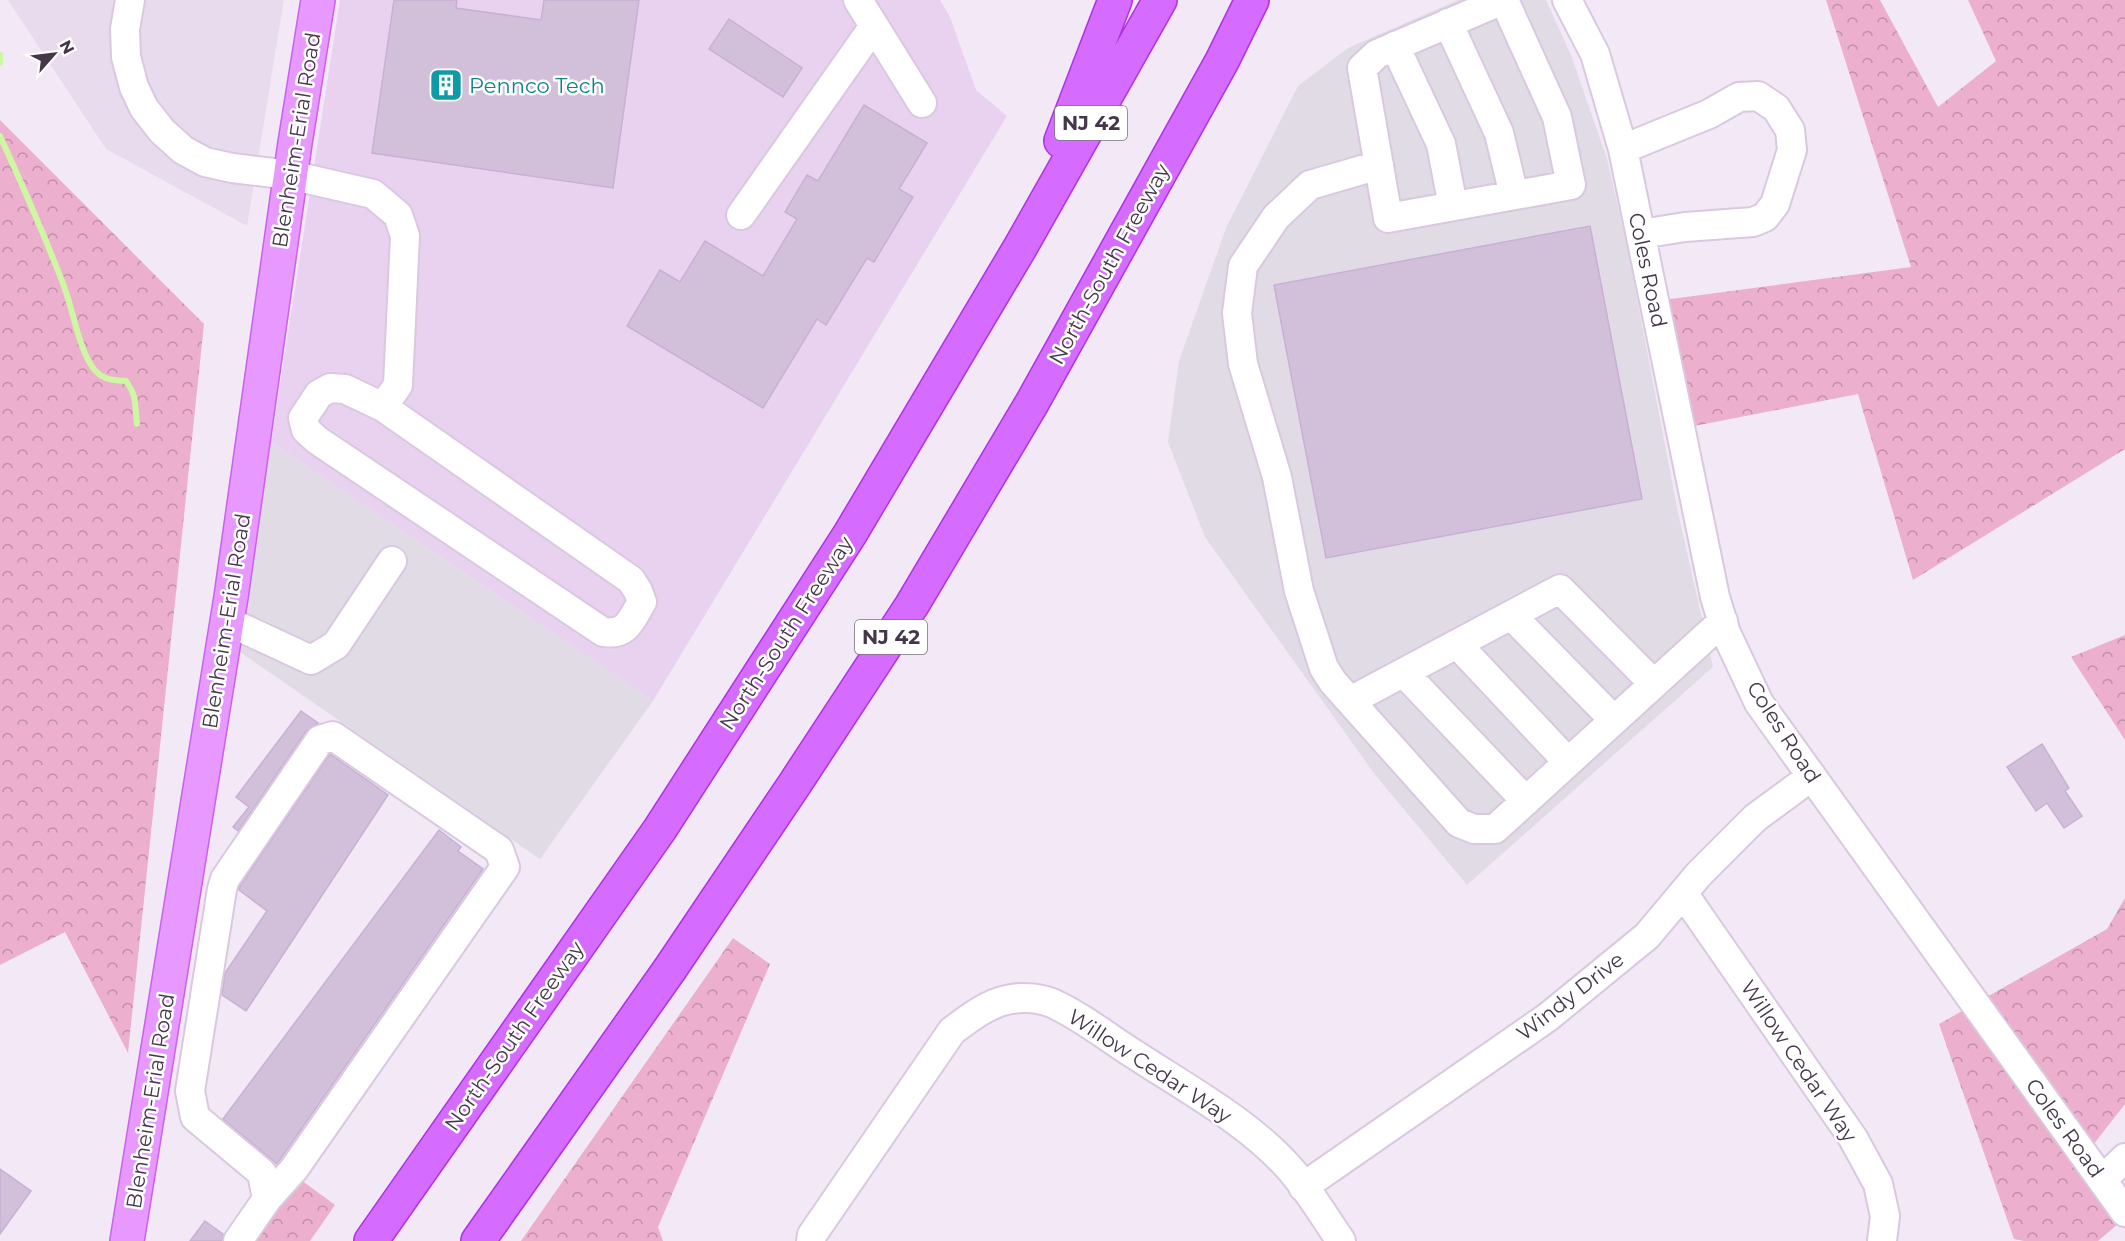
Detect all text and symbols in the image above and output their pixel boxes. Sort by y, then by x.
north arrow [24,24,84,84]
street label: Blenheim-Erial Road [267,31,325,249]
text: N [55,37,78,57]
building icon: Pennco Tech [428,67,464,103]
place label: Pennco Tech [469,73,605,98]
road number: NJ 42 [1055,106,1127,140]
street label: North-South Freeway [1043,159,1175,369]
street label: Coles Road [1624,210,1672,330]
street label: Blenheim-Erial Road [197,512,255,730]
street label: North-South Freeway [714,531,858,734]
road number: NJ 42 [855,620,927,654]
street label: Coles Road [1742,676,1826,788]
street label: North-South Freeway [439,936,589,1136]
street label: Windy Drive [1512,946,1628,1046]
street label: Willow Cedar Way [1736,975,1863,1147]
street label: Blenheim-Erial Road [121,992,179,1210]
street label: Willow Cedar Way [1064,1004,1237,1129]
street label: Coles Road [2021,1073,2109,1183]

